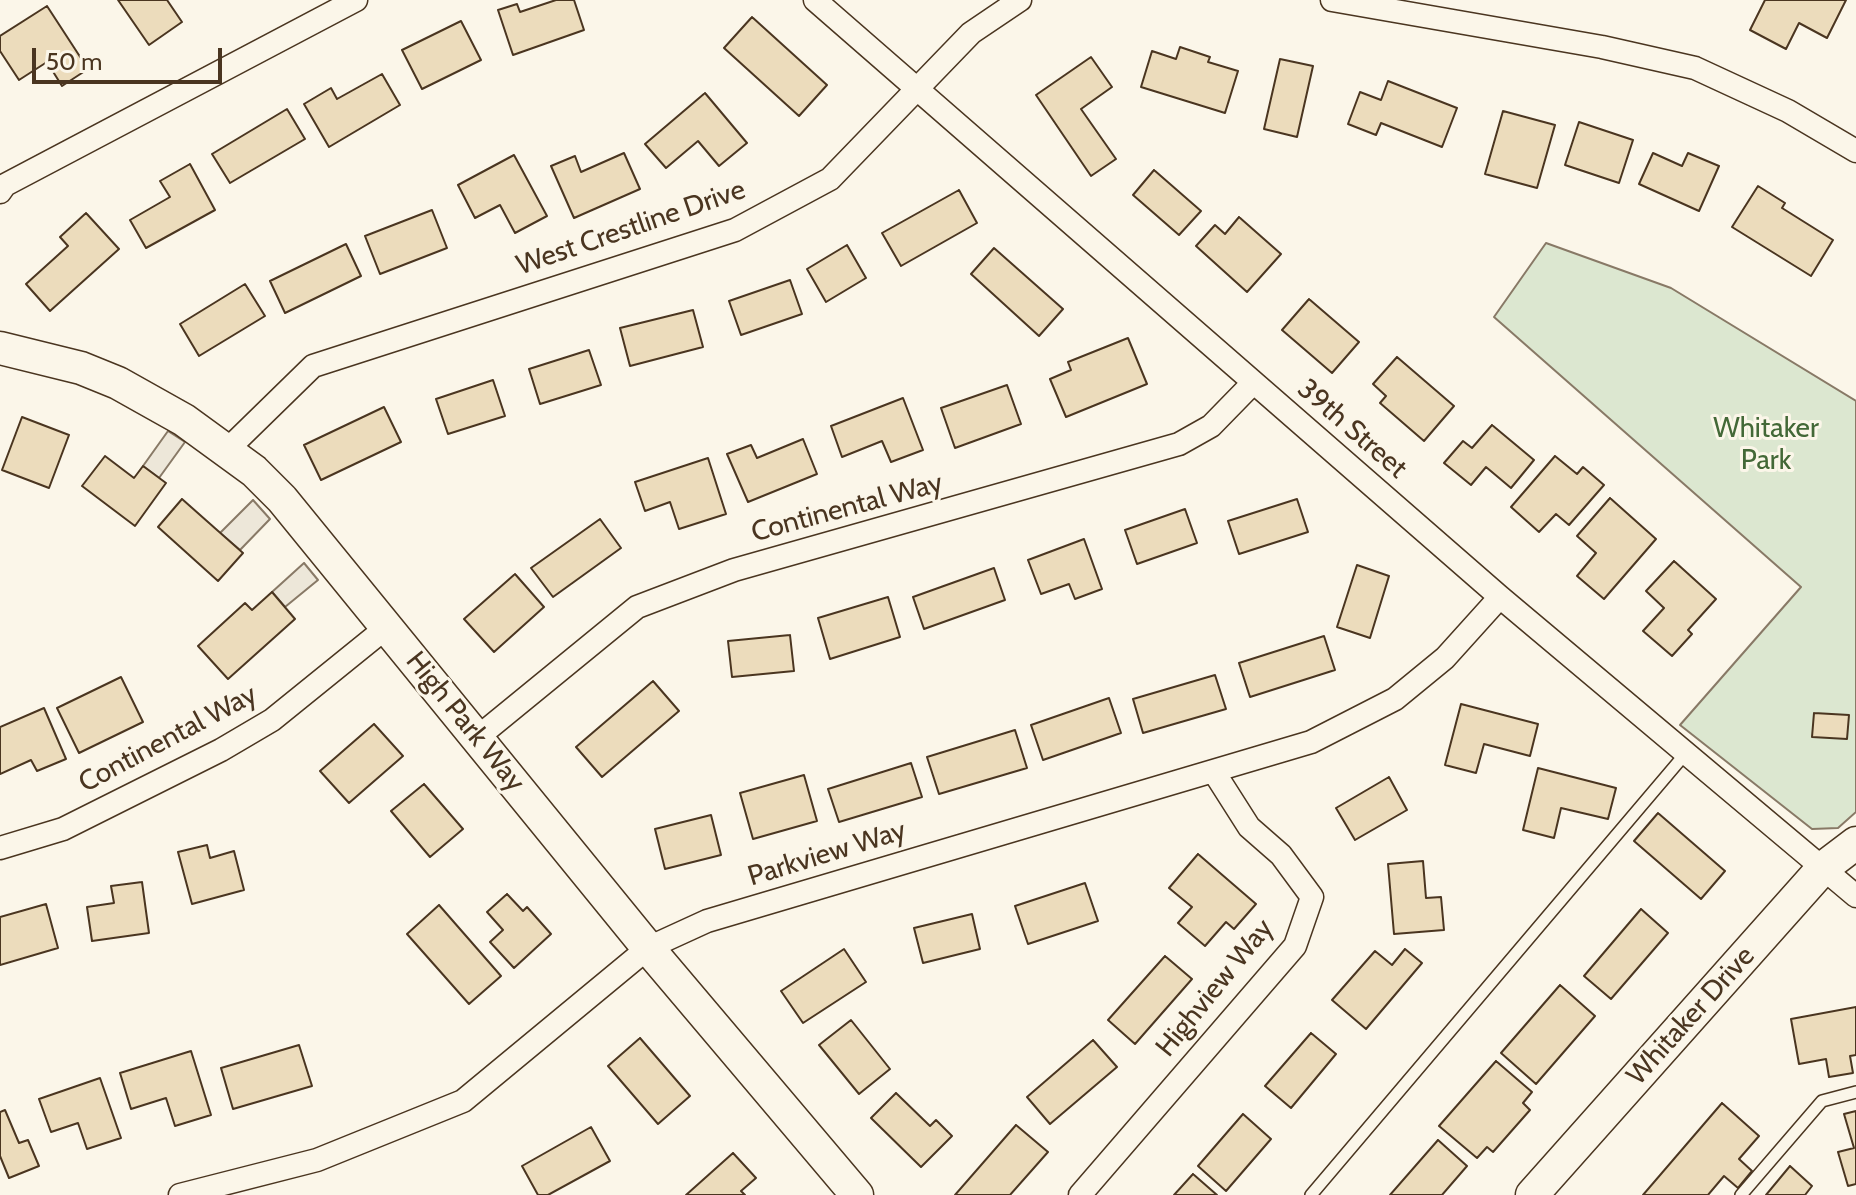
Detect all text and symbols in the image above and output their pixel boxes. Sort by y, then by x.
scale bar [36,32,226,82]
text: 50 m [46,47,102,76]
street label: West Crestline Drive [512,173,750,283]
street label: 39th Street [1290,372,1414,486]
park label: Whitaker Park [1713,412,1819,478]
street label: Continental Way [748,466,946,550]
street label: High Park Way [398,645,532,799]
street label: Continental Way [73,678,263,800]
street label: Parkview Way [744,814,910,894]
street label: Highview Way [1149,912,1281,1064]
street label: Whitaker Drive [1620,940,1762,1092]

